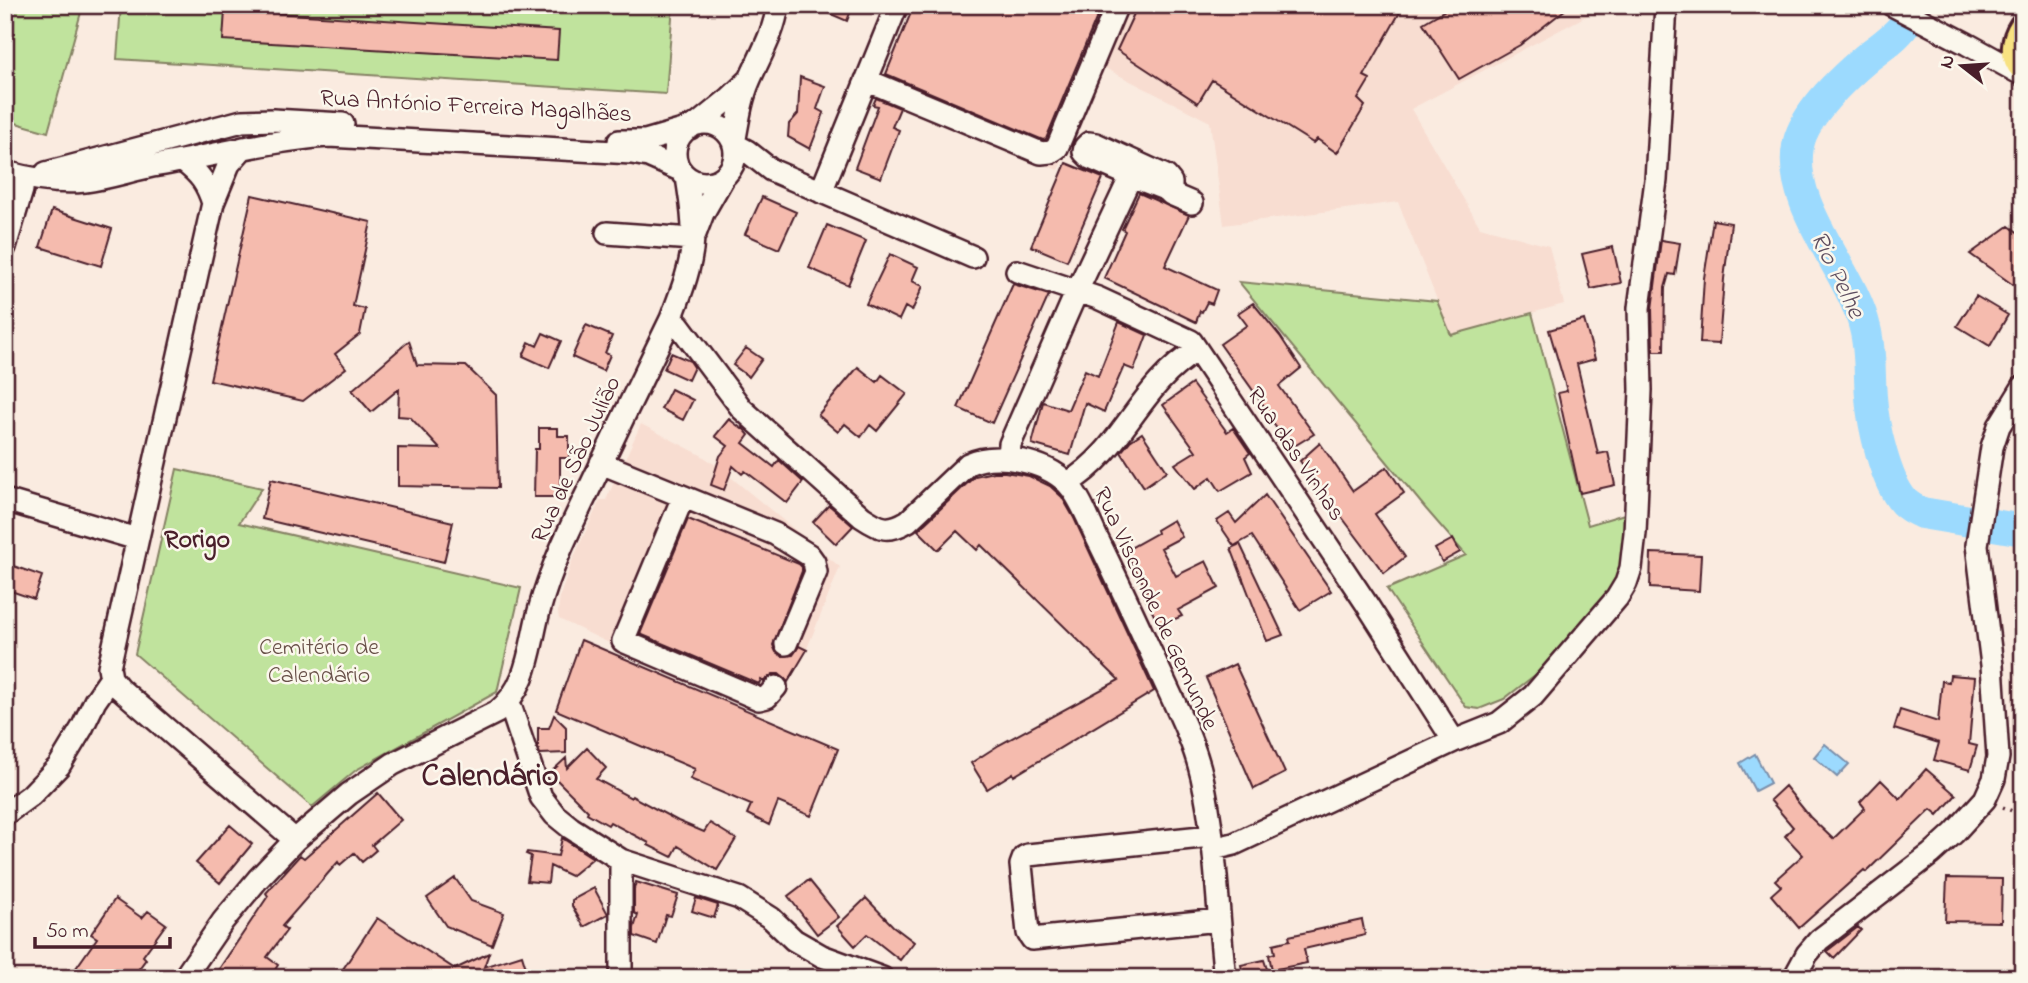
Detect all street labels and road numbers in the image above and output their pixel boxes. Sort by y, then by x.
street label: Rua António Ferreira Magalhães [319,82,633,133]
street label: Rua de São Julião [523,371,631,549]
street label: Rua das Vinhas [1237,380,1353,529]
street label: Rua Visconde de Gemunde [1083,482,1227,737]

